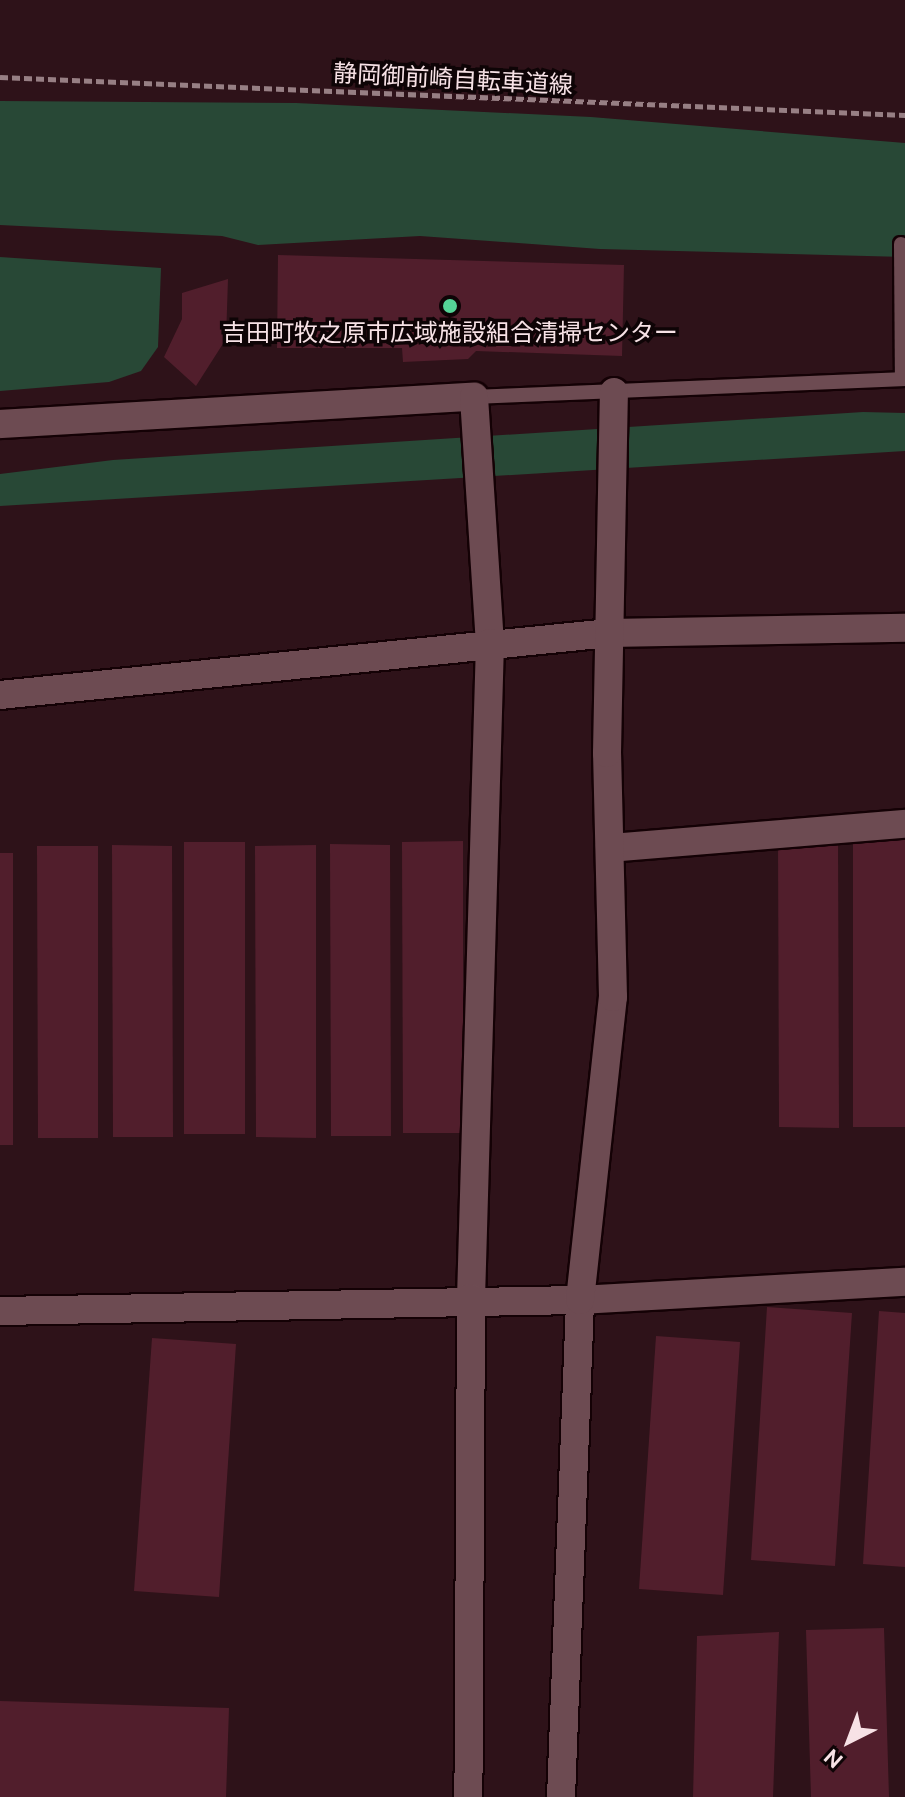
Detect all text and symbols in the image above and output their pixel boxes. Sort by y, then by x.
street label: 静岡御前崎自転車道線 [332,58,574,100]
marker: 吉田町牧之原市広域施設組合清掃センター [441,297,459,315]
place label: 吉田町牧之原市広域施設組合清掃センター [222,319,678,347]
north arrow [809,1701,889,1781]
text: N [818,1744,847,1774]

